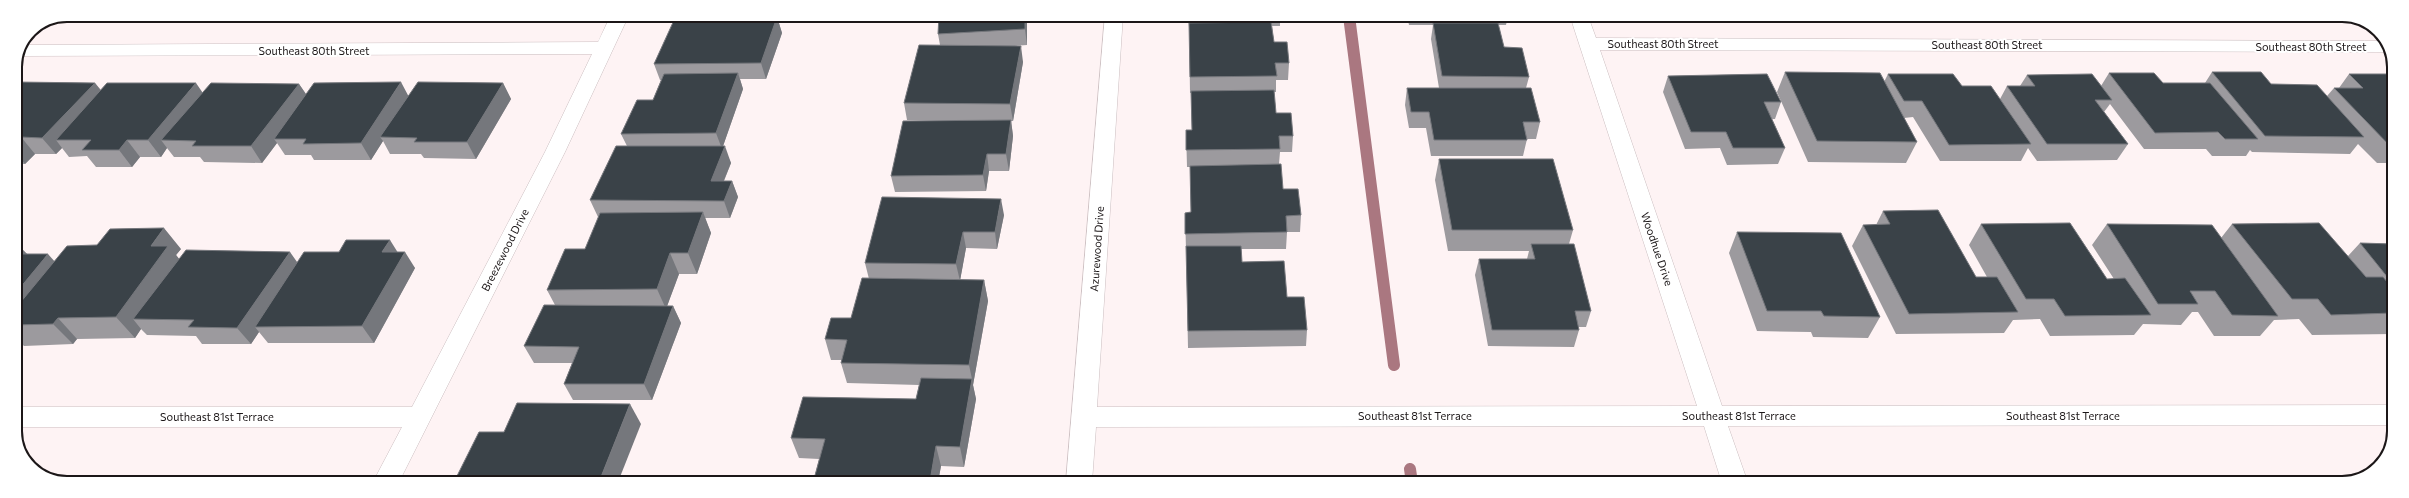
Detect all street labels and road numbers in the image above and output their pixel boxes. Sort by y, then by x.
street label: Southeast 80th Street [1608,37,1719,50]
street label: Southeast 80th Street [1932,38,2043,51]
street label: Southeast 80th Street [2256,40,2367,53]
street label: Southeast 80th Street [259,44,370,57]
street label: Azurewood Drive [1087,205,1106,292]
street label: Breezewood Drive [478,206,531,293]
street label: Woodhue Drive [1639,210,1676,287]
street label: Southeast 81st Terrace [1358,409,1472,422]
street label: Southeast 81st Terrace [1682,409,1796,422]
street label: Southeast 81st Terrace [2006,409,2120,422]
street label: Southeast 81st Terrace [160,410,274,423]

